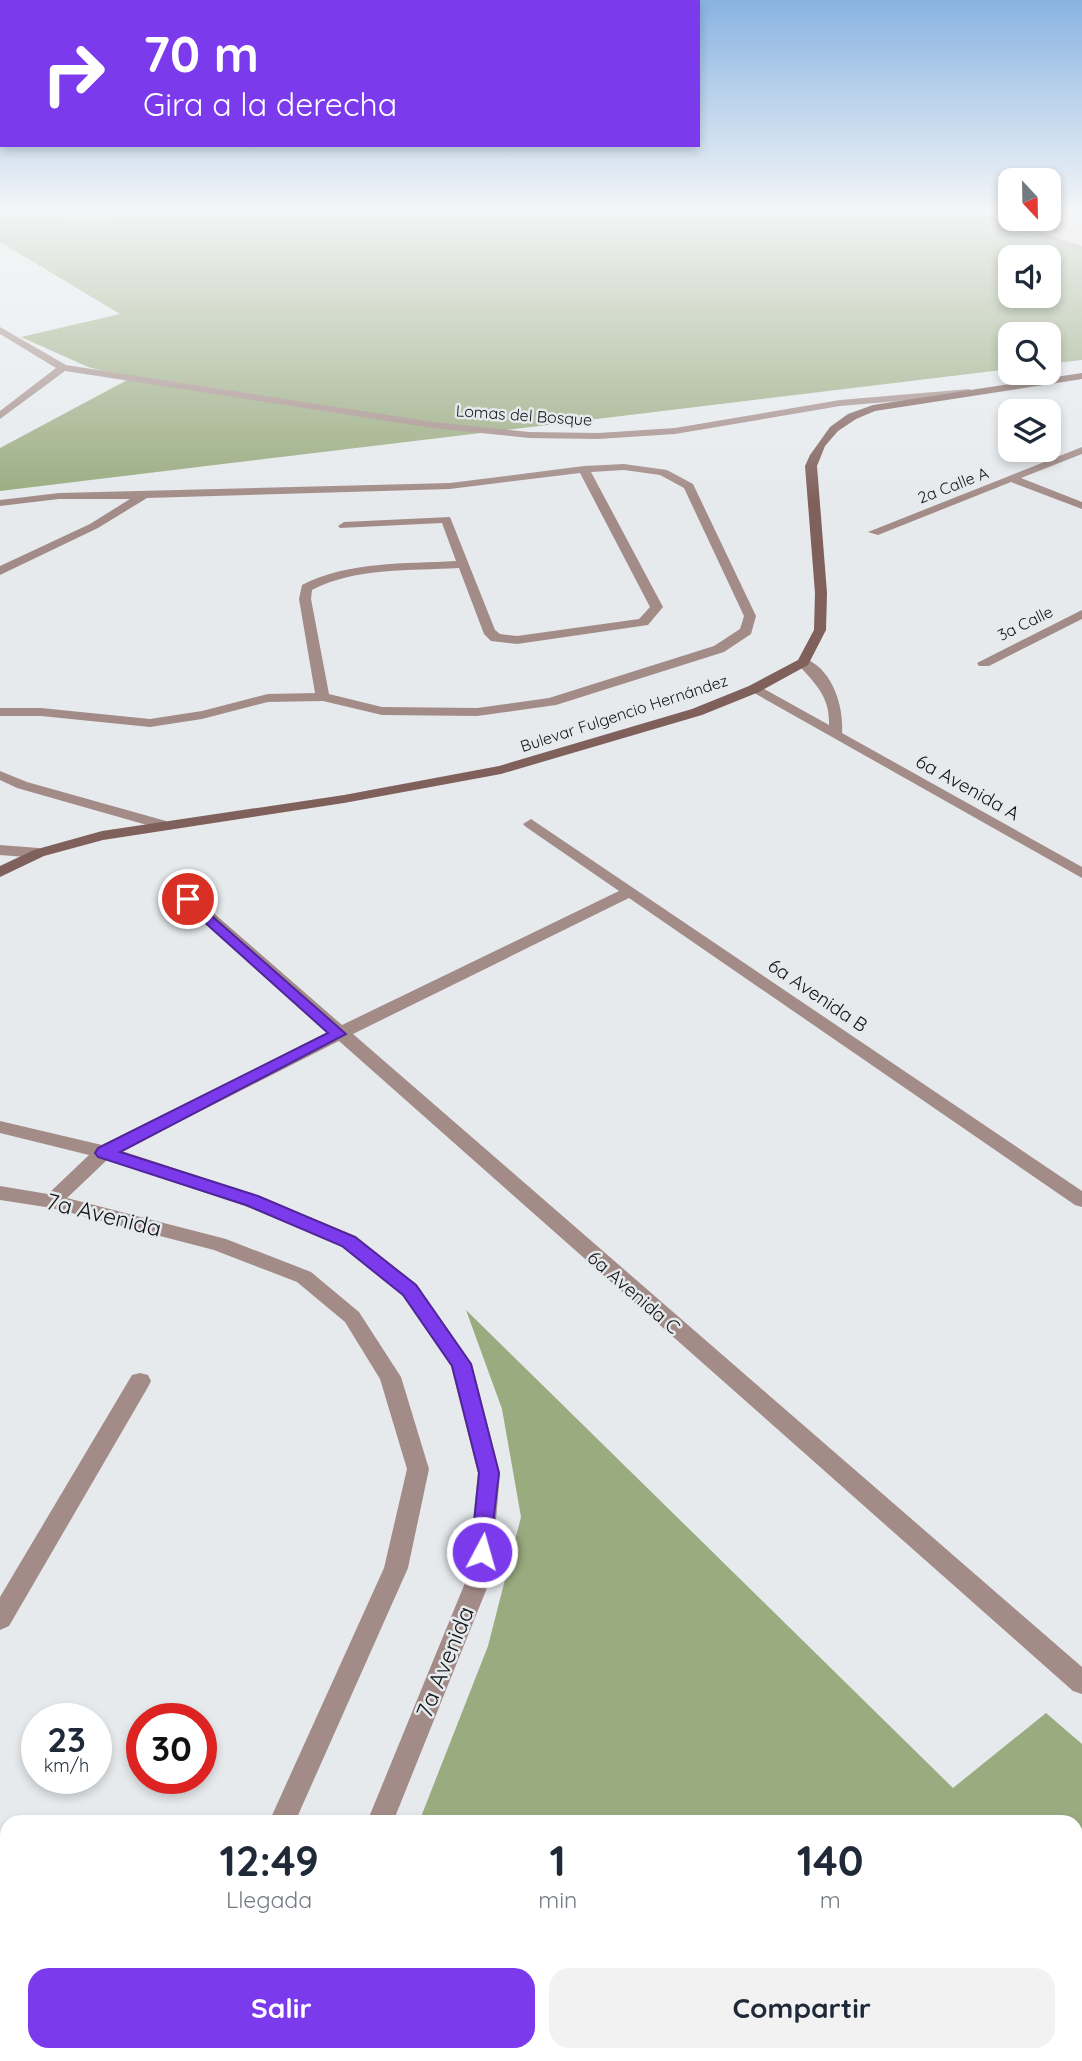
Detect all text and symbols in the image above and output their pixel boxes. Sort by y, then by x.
text: 70 m [143,23,259,84]
icon: right [28,28,119,119]
text: Gira a la derecha [143,84,397,124]
north arrow [998,168,1060,231]
map controls [998,168,1061,462]
button: sound [998,245,1061,308]
button: search [998,322,1061,385]
button: layers [998,399,1061,462]
street label: Lomas del Bosque [455,400,593,430]
street label: 2a Calle A [915,462,991,508]
street label: 3a Calle [994,601,1056,645]
street label: Bulevar Fulgencio Hernández [518,670,730,756]
street label: 6a Avenida A [912,749,1024,825]
pin [158,869,218,929]
icon: arrive [169,880,207,918]
street label: 6a Avenida B [764,953,872,1037]
street label: 7a Avenida [44,1186,165,1243]
street label: 6a Avenida C [583,1245,685,1339]
position arrow [445,1515,519,1589]
street label: 7a Avenida [409,1602,480,1722]
speed limit sign: 30 [126,1703,217,1794]
text: 23 [47,1717,86,1761]
text: km/h [44,1754,89,1777]
text: 12:49 [219,1834,319,1887]
text: 1 [550,1834,566,1887]
text: 140 [797,1834,864,1887]
text: Llegada [226,1885,312,1914]
text: min [538,1885,577,1914]
text: m [820,1885,841,1914]
button: Salir [28,1968,535,2048]
button: Compartir [549,1968,1055,2048]

